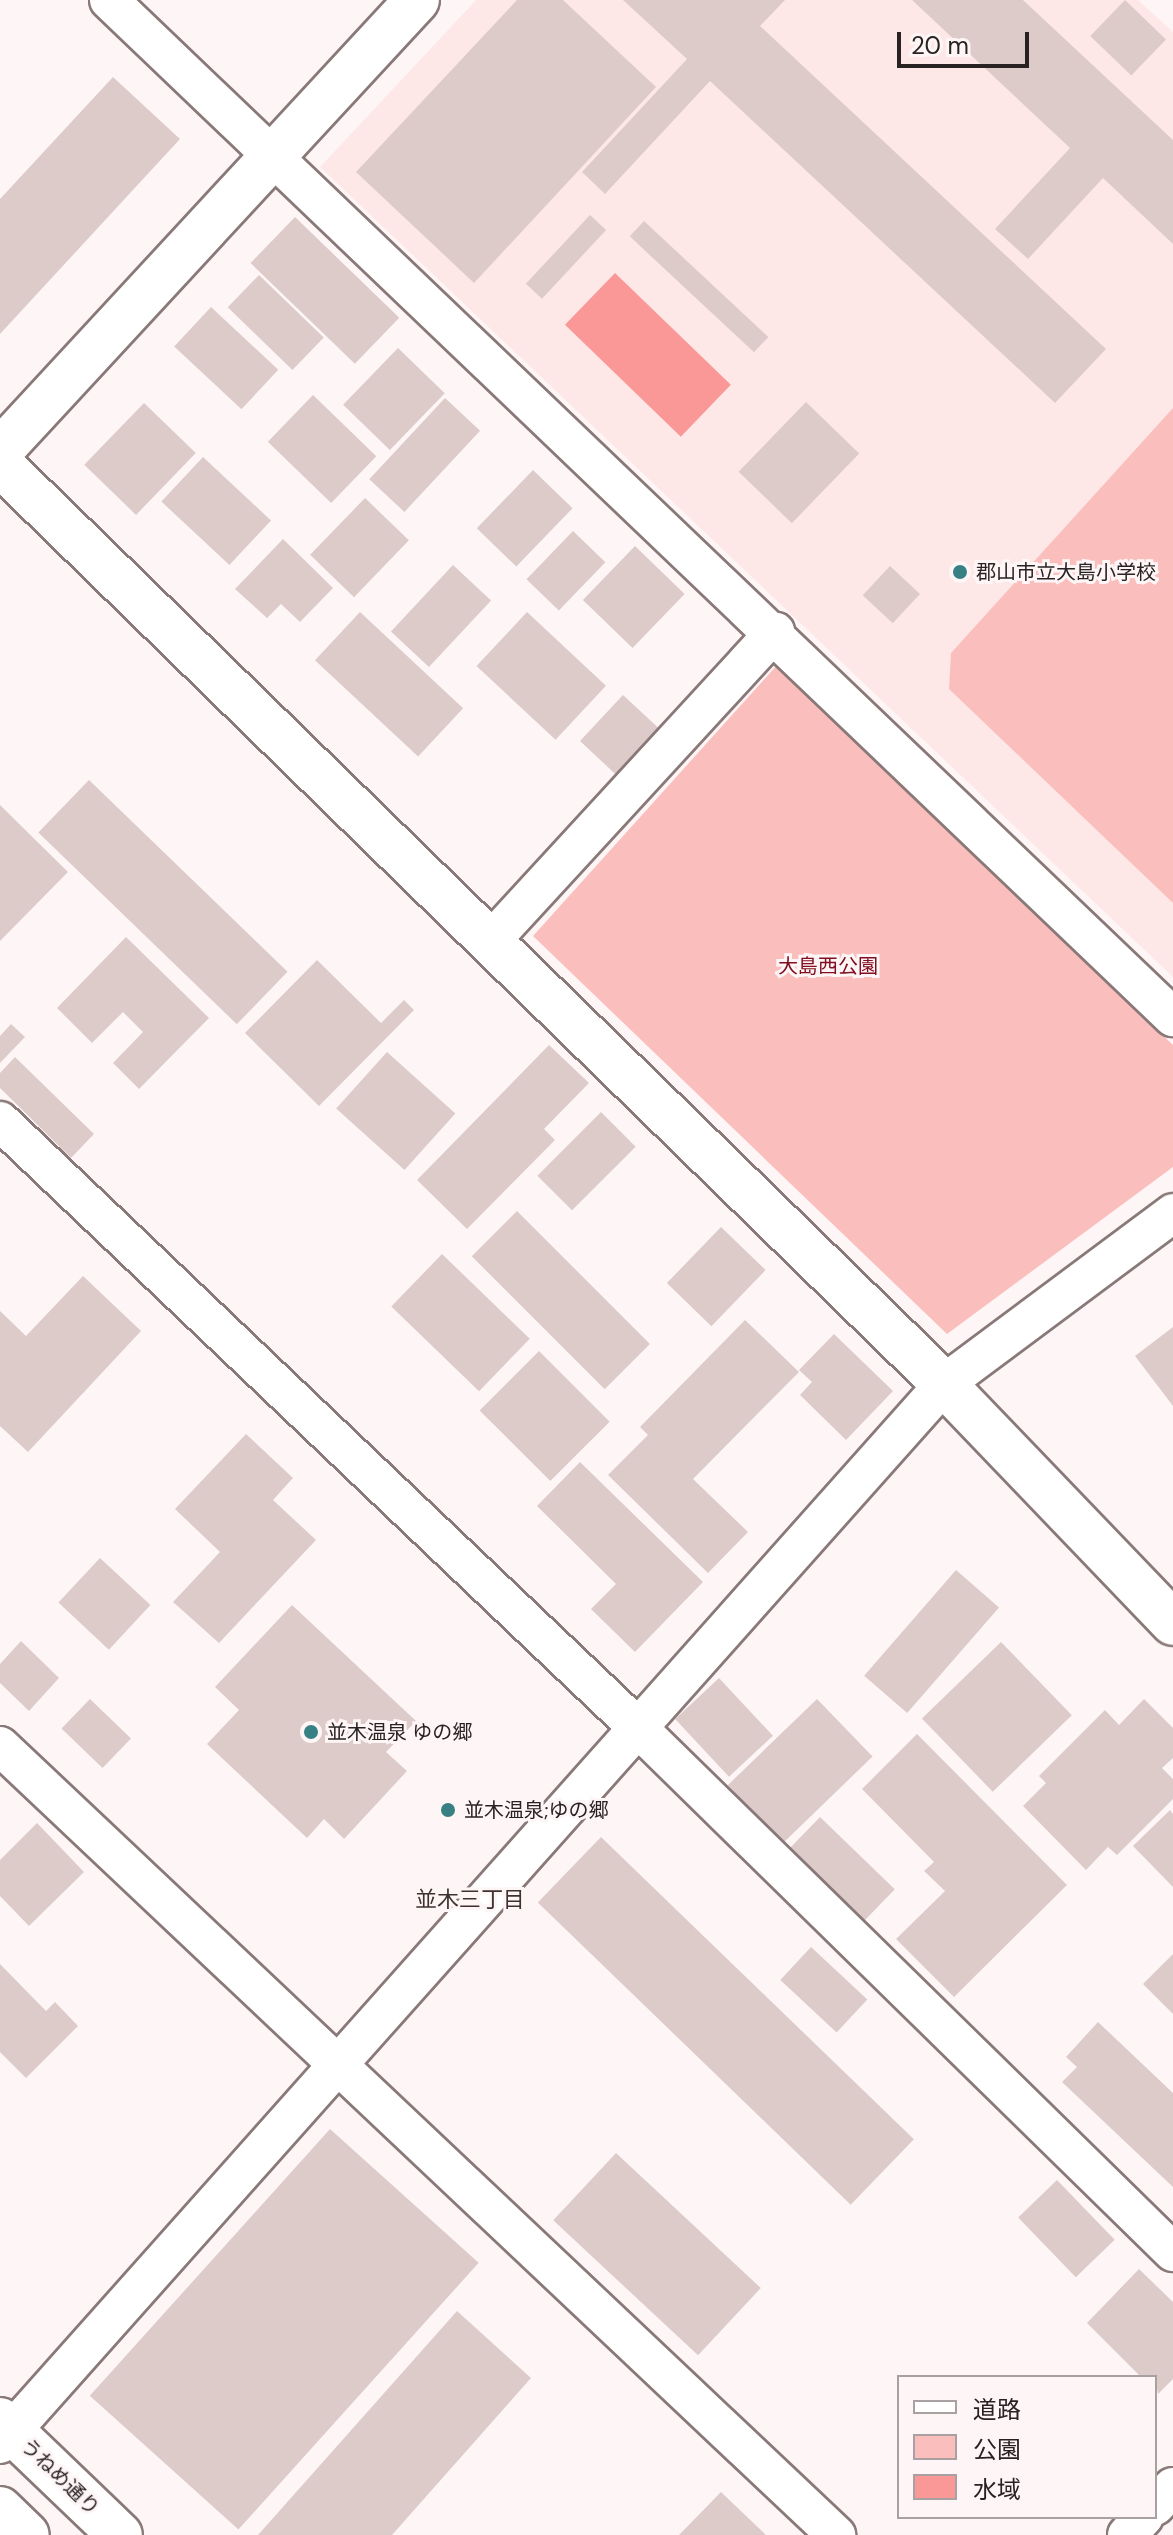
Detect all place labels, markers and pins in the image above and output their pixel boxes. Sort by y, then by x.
place label: 郡山市立大島小学校 [976,560,1156,584]
marker: 郡山市立大島小学校 [951,563,969,581]
place label: 並木温泉 ゆの郷 [327,1720,472,1744]
marker: 並木温泉 ゆの郷 [302,1723,320,1741]
place label: 並木温泉;ゆの郷 [464,1798,609,1822]
marker: 並木温泉;ゆの郷 [439,1801,457,1819]

